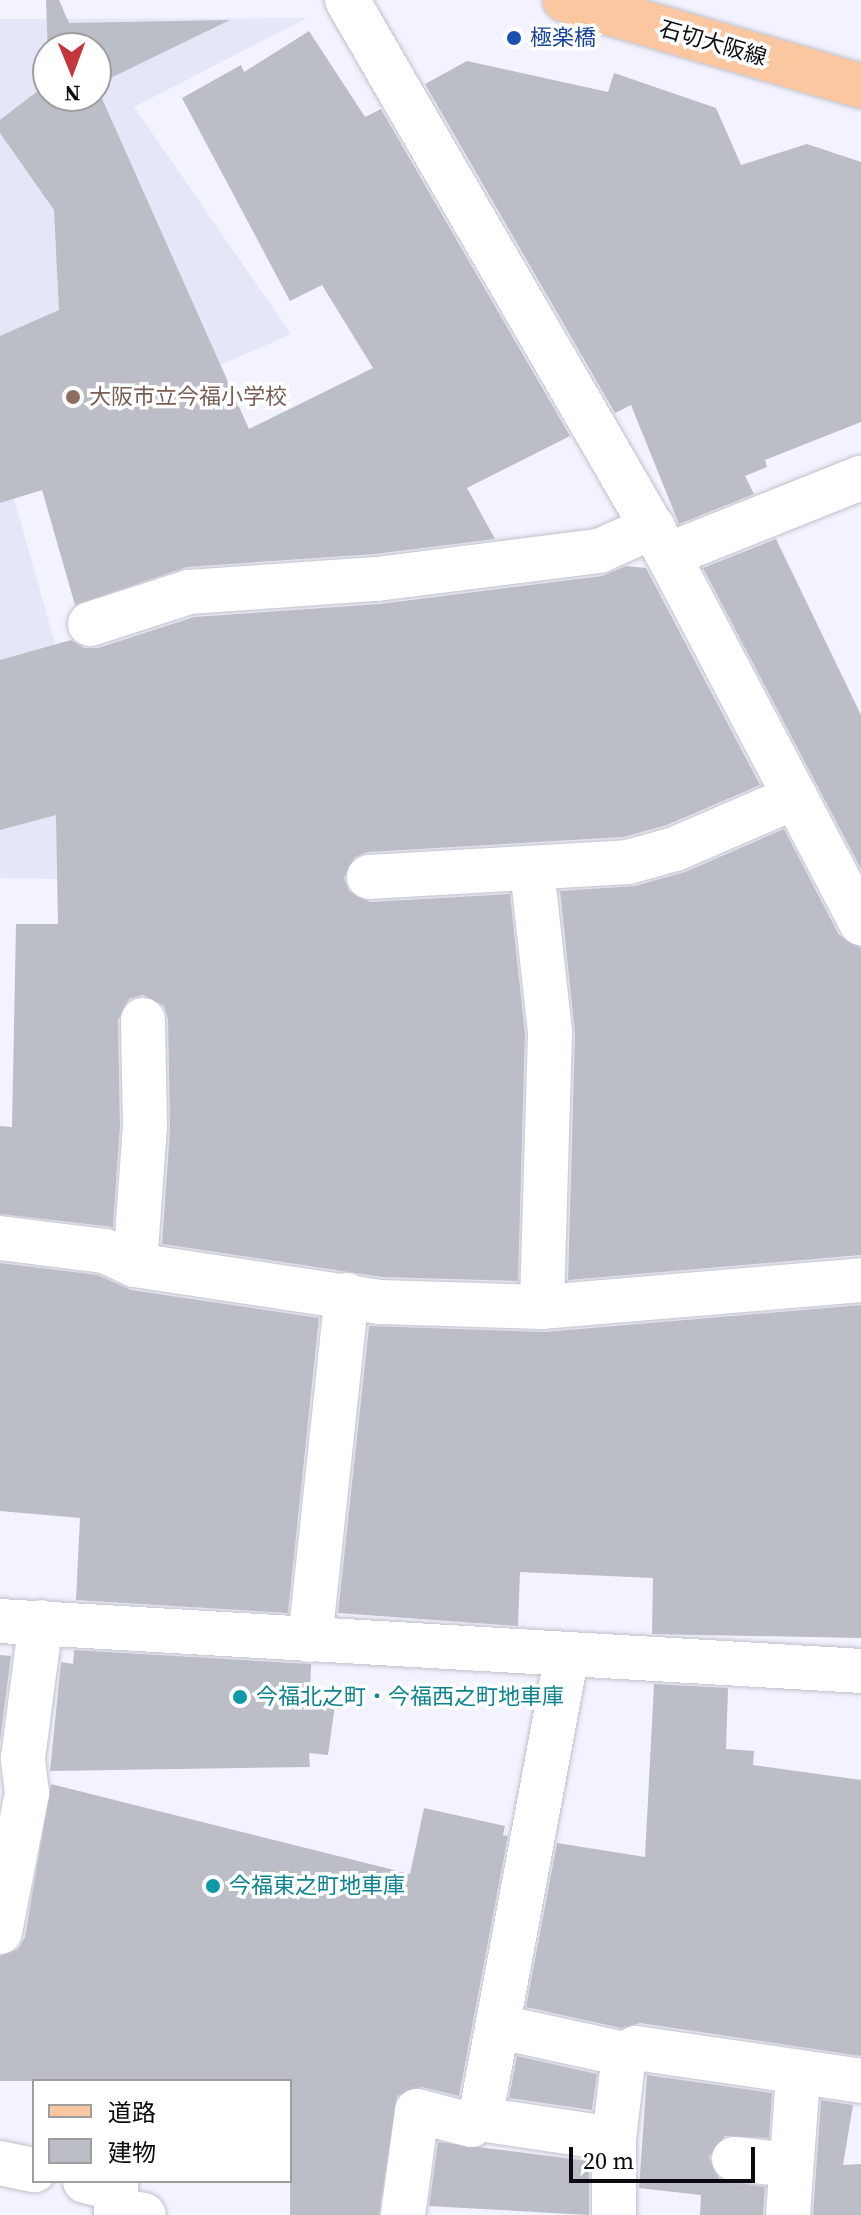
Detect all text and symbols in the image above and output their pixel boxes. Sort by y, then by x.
street label: 石切大阪線 [656,15,770,71]
place label: 極楽橋 [530,25,596,51]
marker: 極楽橋 [505,29,523,47]
north arrow [32,32,112,112]
text: N [64,79,81,109]
place label: 大阪市立今福小学校 [89,384,287,410]
marker: 大阪市立今福小学校 [64,388,82,406]
place label: 今福北之町・今福西之町地車庫 [256,1684,564,1710]
marker: 今福北之町・今福西之町地車庫 [231,1688,249,1706]
place label: 今福東之町地車庫 [229,1873,405,1899]
marker: 今福東之町地車庫 [204,1877,222,1895]
legend [32,2079,292,2183]
text: 道路 [108,2096,156,2129]
scale bar [573,2131,759,2181]
text: 建物 [108,2136,156,2169]
text: 20 m [583,2144,634,2177]

